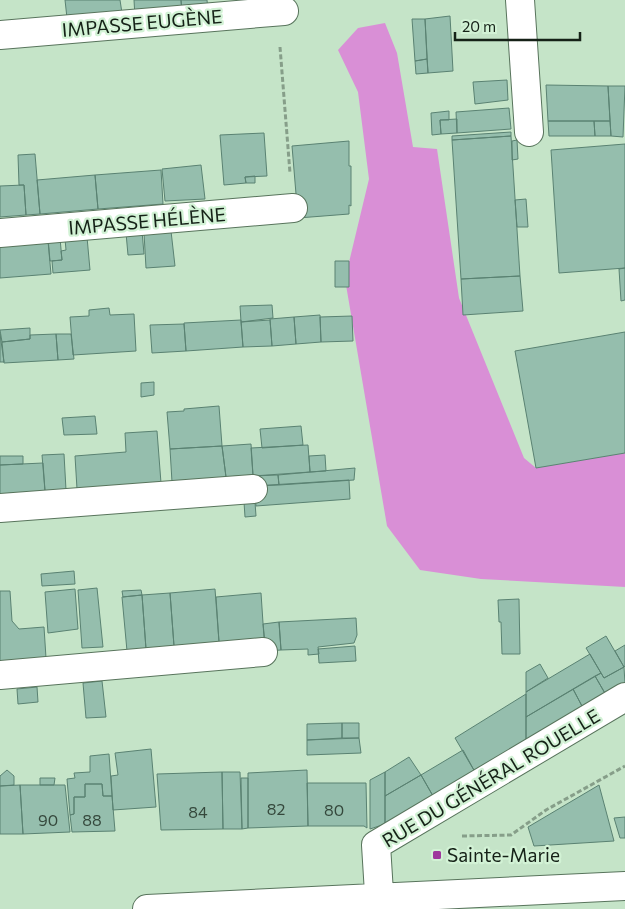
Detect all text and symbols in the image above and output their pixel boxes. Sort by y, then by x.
street label: IMPASSE EUGÈNE [61,4,223,41]
scale bar [455,10,580,42]
text: 20 m [462,17,496,35]
street label: IMPASSE HÉLÈNE [67,202,227,239]
street label: RUE DU GÉNÉRAL ROUELLE [378,703,604,852]
house number: 82 [267,799,285,818]
house number: 80 [324,800,344,819]
house number: 84 [188,802,208,821]
house number: 90 [38,810,58,829]
house number: 88 [82,810,102,829]
place label: Sainte-Marie [447,843,560,866]
marker: Sainte-Marie [431,849,443,861]

